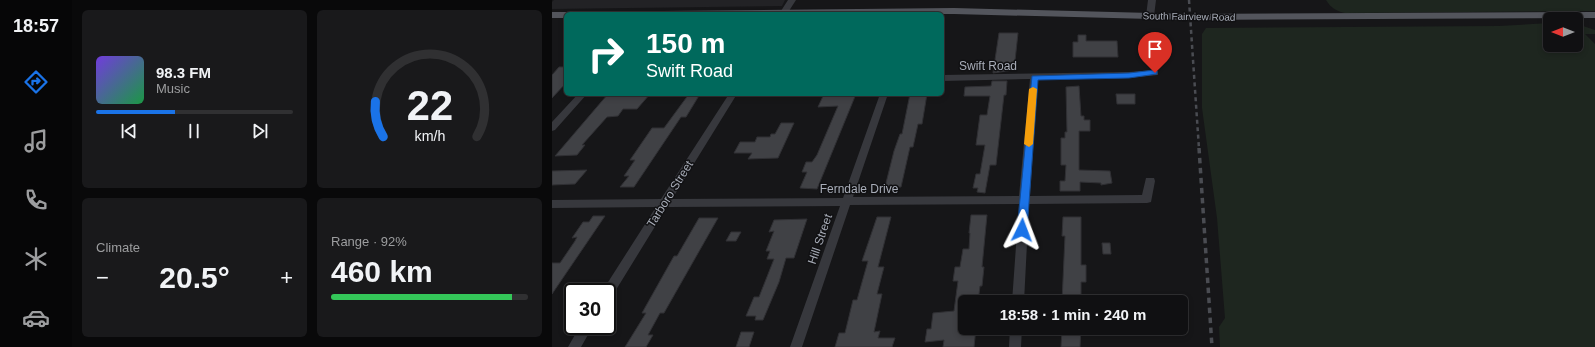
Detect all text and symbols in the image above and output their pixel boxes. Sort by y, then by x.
street label: South Fairview Road [1142,10,1235,23]
north arrow [1543,12,1583,52]
map controls [1543,12,1583,52]
text: 18:57 [13,16,59,36]
icon: right [580,28,632,80]
text: 150 m [646,28,725,59]
pin [1138,32,1172,73]
icon: arrive [1144,38,1166,60]
street label: Swift Road [959,59,1017,73]
text: Swift Road [646,61,733,81]
text: 98.3 FM [156,64,211,81]
icon: directions [22,68,50,96]
text: Music [156,81,190,96]
text: 22 [406,82,453,129]
icon: previous [118,120,140,142]
icon: pause [183,120,205,142]
icon: next [249,120,271,142]
icon: music [22,127,50,155]
text: km/h [414,127,445,143]
street label: Tarboro Street [644,157,696,230]
street label: Ferndale Drive [820,182,899,196]
icon: phone [22,186,50,214]
position arrow [1001,209,1043,251]
street label: Hill Street [805,212,835,266]
text: Range · 92% [331,234,407,249]
text: Climate [96,240,140,255]
icon: climate [22,245,50,273]
text: 460 km [331,255,433,288]
text: 20.5° [159,261,230,294]
text: − [96,265,109,290]
text: + [280,265,293,290]
speed limit sign: 30 [564,283,616,335]
icon: car [22,304,50,332]
text: 18:58 · 1 min · 240 m [1000,306,1146,323]

